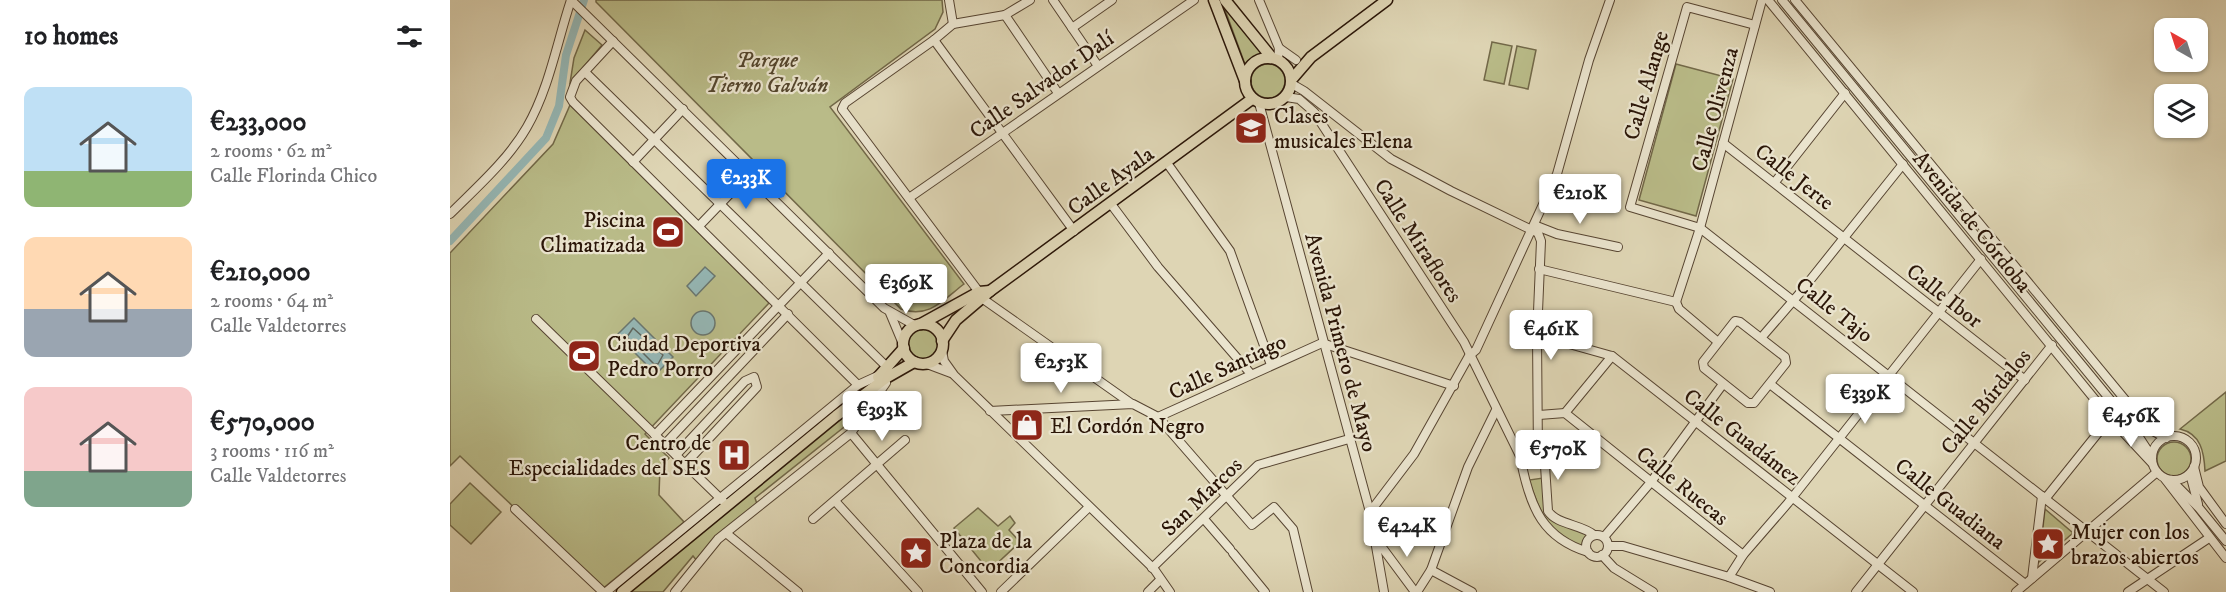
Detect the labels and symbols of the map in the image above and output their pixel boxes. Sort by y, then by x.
north arrow [2154,18,2208,72]
street label: Calle Salvador Dalí [965,25,1120,145]
street label: Calle Alange [1618,28,1675,143]
street label: Calle Olivenza [1686,44,1745,175]
park label: Parque Tierno Galván [706,47,828,99]
place label: Clases musicales Elena [1274,103,1413,155]
school or university icon: Clases musicales Elena [1233,110,1269,146]
street label: Calle Jerte [1749,138,1839,216]
street label: Calle Ayala [1062,140,1160,222]
street label: Avenida de Córdoba [1907,146,2037,299]
pin: €233K [704,159,788,210]
street label: Calle Miraflores [1368,174,1468,308]
pin: €210K [1538,174,1622,225]
place label: Piscina Climatizada [540,207,646,259]
sports icon: Piscina Climatizada [650,214,686,250]
street label: Avenida Primero de Mayo [1298,230,1383,455]
street label: Calle Ibor [1901,258,1988,335]
pin: €369K [864,264,948,315]
street label: Calle Tajo [1790,272,1878,349]
pin: €461K [1509,310,1593,361]
street label: Calle Santiago [1165,328,1291,406]
place label: Ciudad Deportiva Pedro Porro [607,331,762,383]
sports icon: Ciudad Deportiva Pedro Porro [566,338,602,374]
pin: €253K [1019,343,1103,394]
street label: Calle Búrdalos [1935,344,2037,460]
pin: €339K [1823,374,1907,425]
street label: Calle Guadámez [1678,383,1807,492]
pin: €393K [840,391,924,442]
pin: €456K [2089,397,2173,448]
shop icon: El Cordón Negro [1009,407,1045,443]
place label: El Cordón Negro [1050,413,1205,440]
place label: Centro de Especialidades del SES [509,430,711,482]
pin: €570K [1516,430,1600,481]
hospital icon: Centro de Especialidades del SES [716,437,752,473]
street label: Calle Ruecas [1630,441,1734,532]
street label: San Marcos [1156,452,1248,542]
street label: Calle Guadiana [1889,453,2011,556]
pin: €424K [1365,507,1449,558]
place label: Mujer con los brazos abiertos [2071,519,2199,571]
place icon: Mujer con los brazos abiertos [2030,526,2066,562]
place label: Plaza de la Concordia [939,528,1033,580]
place icon: Plaza de la Concordia [898,535,934,571]

